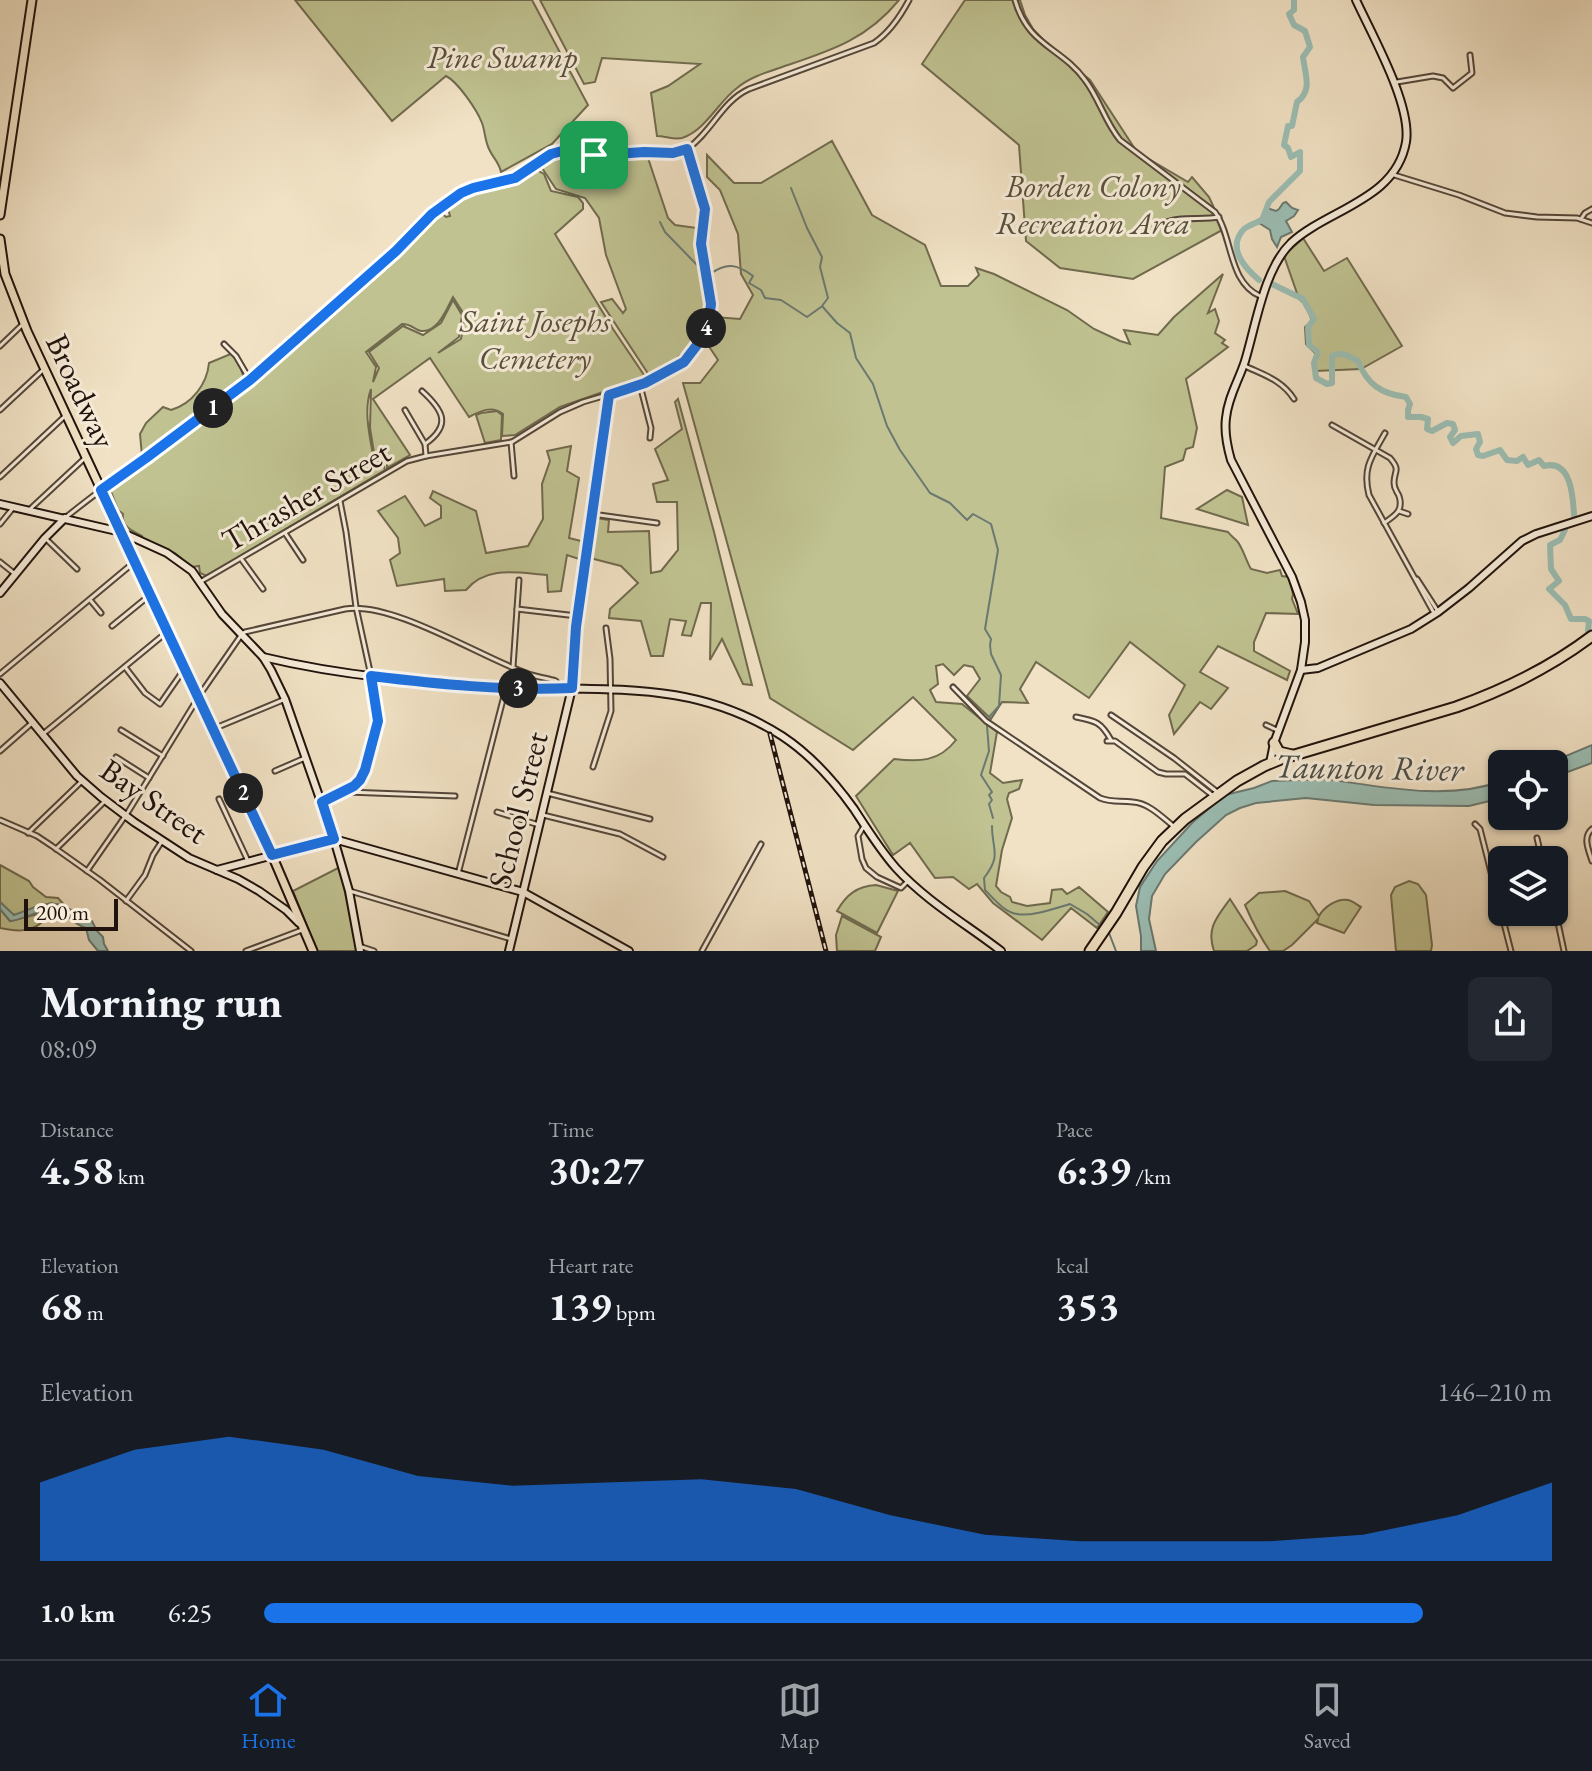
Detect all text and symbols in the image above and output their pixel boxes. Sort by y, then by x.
park label: Pine Swamp [427,36,577,78]
pin [560,121,628,189]
icon: arrive [572,133,616,177]
park label: Borden Colony Recreation Area [996,165,1190,244]
park label: Saint Josephs Cemetery [459,300,611,379]
pin: 4 [686,308,726,348]
text: 4 [700,313,712,342]
street label: Broadway [36,327,126,456]
pin: 1 [193,388,233,428]
text: 1 [207,393,219,422]
street label: Thrasher Street [214,431,398,561]
pin: 3 [498,668,538,708]
text: 3 [512,673,524,702]
street label: School Street [478,727,558,893]
water label: Taunton River [1274,743,1466,791]
street label: Bay Street [92,749,216,853]
map controls [1488,750,1568,926]
button: locate [1488,750,1568,830]
pin: 2 [223,773,263,813]
text: 2 [237,778,249,807]
button: layers [1488,846,1568,926]
scale bar [24,895,118,931]
text: 200 m [36,898,89,927]
text: Morning run [40,973,282,1030]
button: share [1468,977,1552,1061]
text: 08:09 [40,1032,96,1066]
text: Distance [40,1115,113,1144]
text: Time [548,1115,594,1144]
text: Pace [1056,1115,1093,1144]
text: 4.58 [40,1144,113,1196]
text: 30:27 [548,1144,644,1196]
text: 6:39 [1056,1144,1131,1196]
text: km [113,1162,145,1191]
text: /km [1131,1162,1171,1191]
text: Elevation [40,1251,119,1280]
text: Heart rate [548,1251,633,1280]
text: kcal [1056,1251,1089,1280]
text: 68 [40,1280,82,1332]
text: 139 [548,1280,611,1332]
text: 353 [1056,1280,1119,1332]
text: m [82,1298,104,1327]
text: bpm [611,1298,656,1327]
text: Elevation [40,1375,134,1409]
text: 146–210 m [1437,1375,1552,1409]
text: 1.0 km [40,1596,115,1630]
text: 6:25 [168,1596,212,1630]
tab: Home [241,1678,295,1755]
tab: Map [778,1678,822,1755]
tab: Saved [1304,1678,1351,1755]

